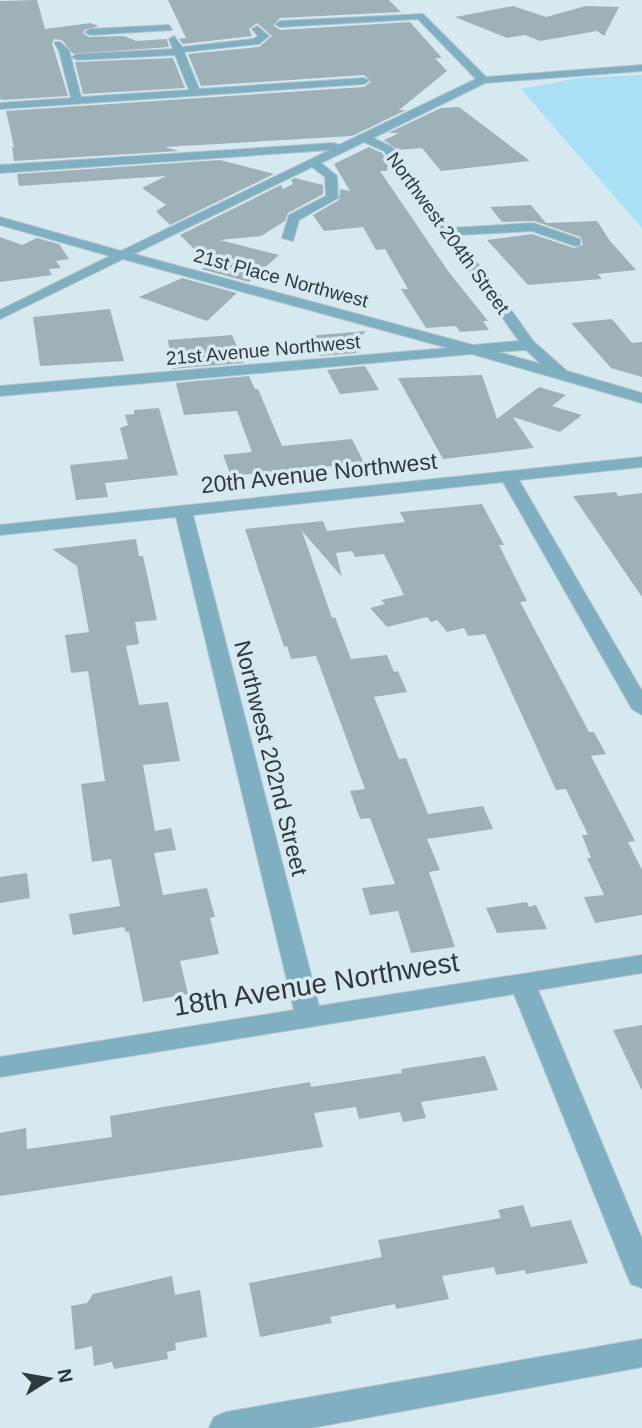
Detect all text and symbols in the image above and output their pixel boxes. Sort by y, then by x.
street label: Northwest 204th Street [382,148,514,318]
street label: 21st Place Northwest [192,245,371,312]
street label: 21st Avenue Northwest [165,331,362,369]
street label: 20th Avenue Northwest [200,448,439,498]
street label: Northwest 202nd Street [229,638,313,879]
street label: 18th Avenue Northwest [171,946,461,1022]
north arrow [14,1344,84,1414]
text: N [54,1367,77,1385]

